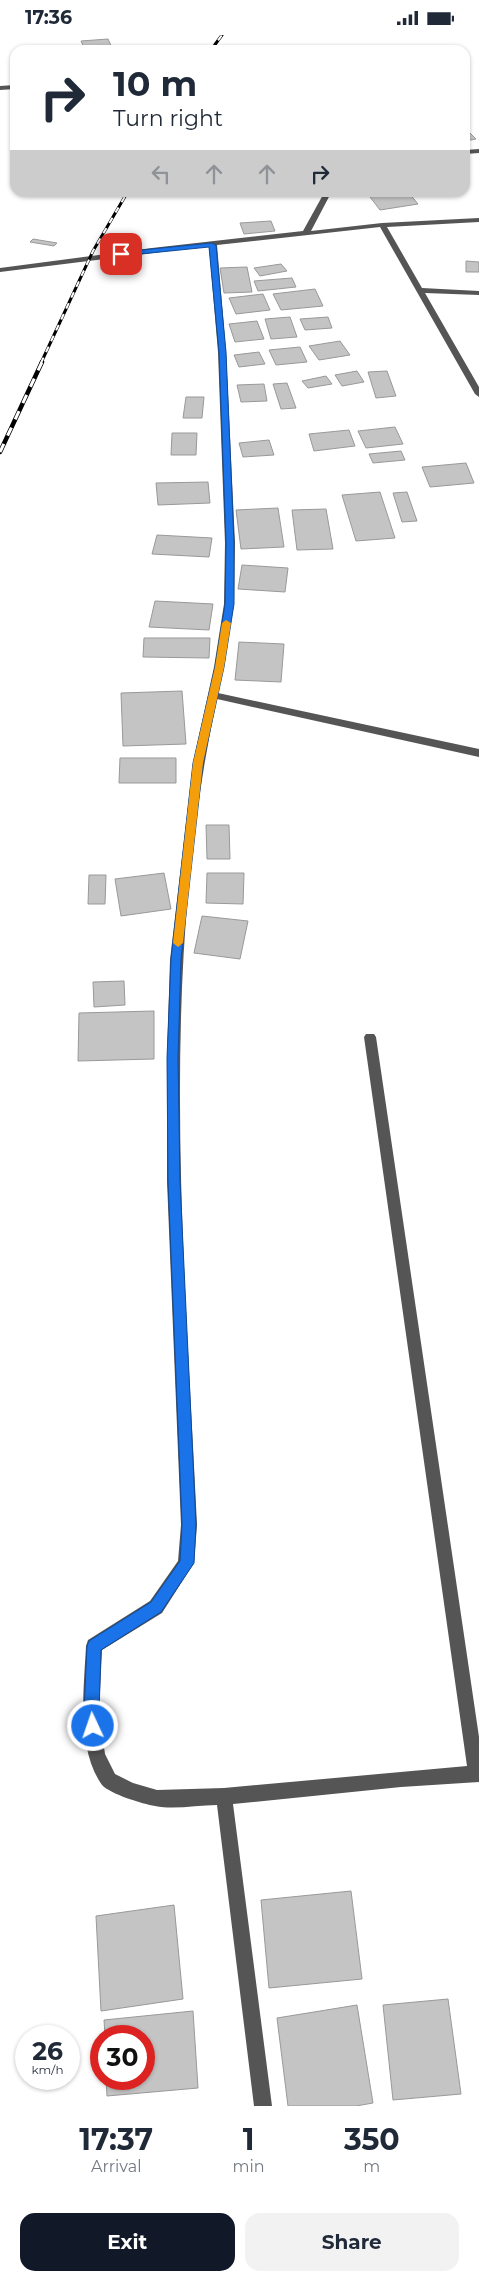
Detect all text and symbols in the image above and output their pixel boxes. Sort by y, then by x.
text: 17:36 [25,6,72,29]
text: 10 m [113,62,197,105]
icon: right [30,65,95,130]
text: Turn right [113,105,223,132]
icon: left [147,160,175,188]
icon: ahead [200,160,228,188]
icon: ahead [253,160,281,188]
icon: right [306,160,334,188]
pin [100,233,142,275]
icon: arrive [107,240,135,268]
position arrow [66,1699,118,1751]
speed limit sign: 30 [90,2025,155,2090]
text: 26 [32,2036,63,2066]
text: km/h [31,2062,64,2077]
text: 17:37 [79,2121,153,2158]
text: 1 [243,2121,254,2158]
text: 350 [344,2121,400,2158]
text: Arrival [91,2157,141,2176]
text: min [232,2157,265,2176]
text: m [363,2157,380,2176]
button: Exit [20,2213,235,2271]
button: Share [245,2213,459,2271]

